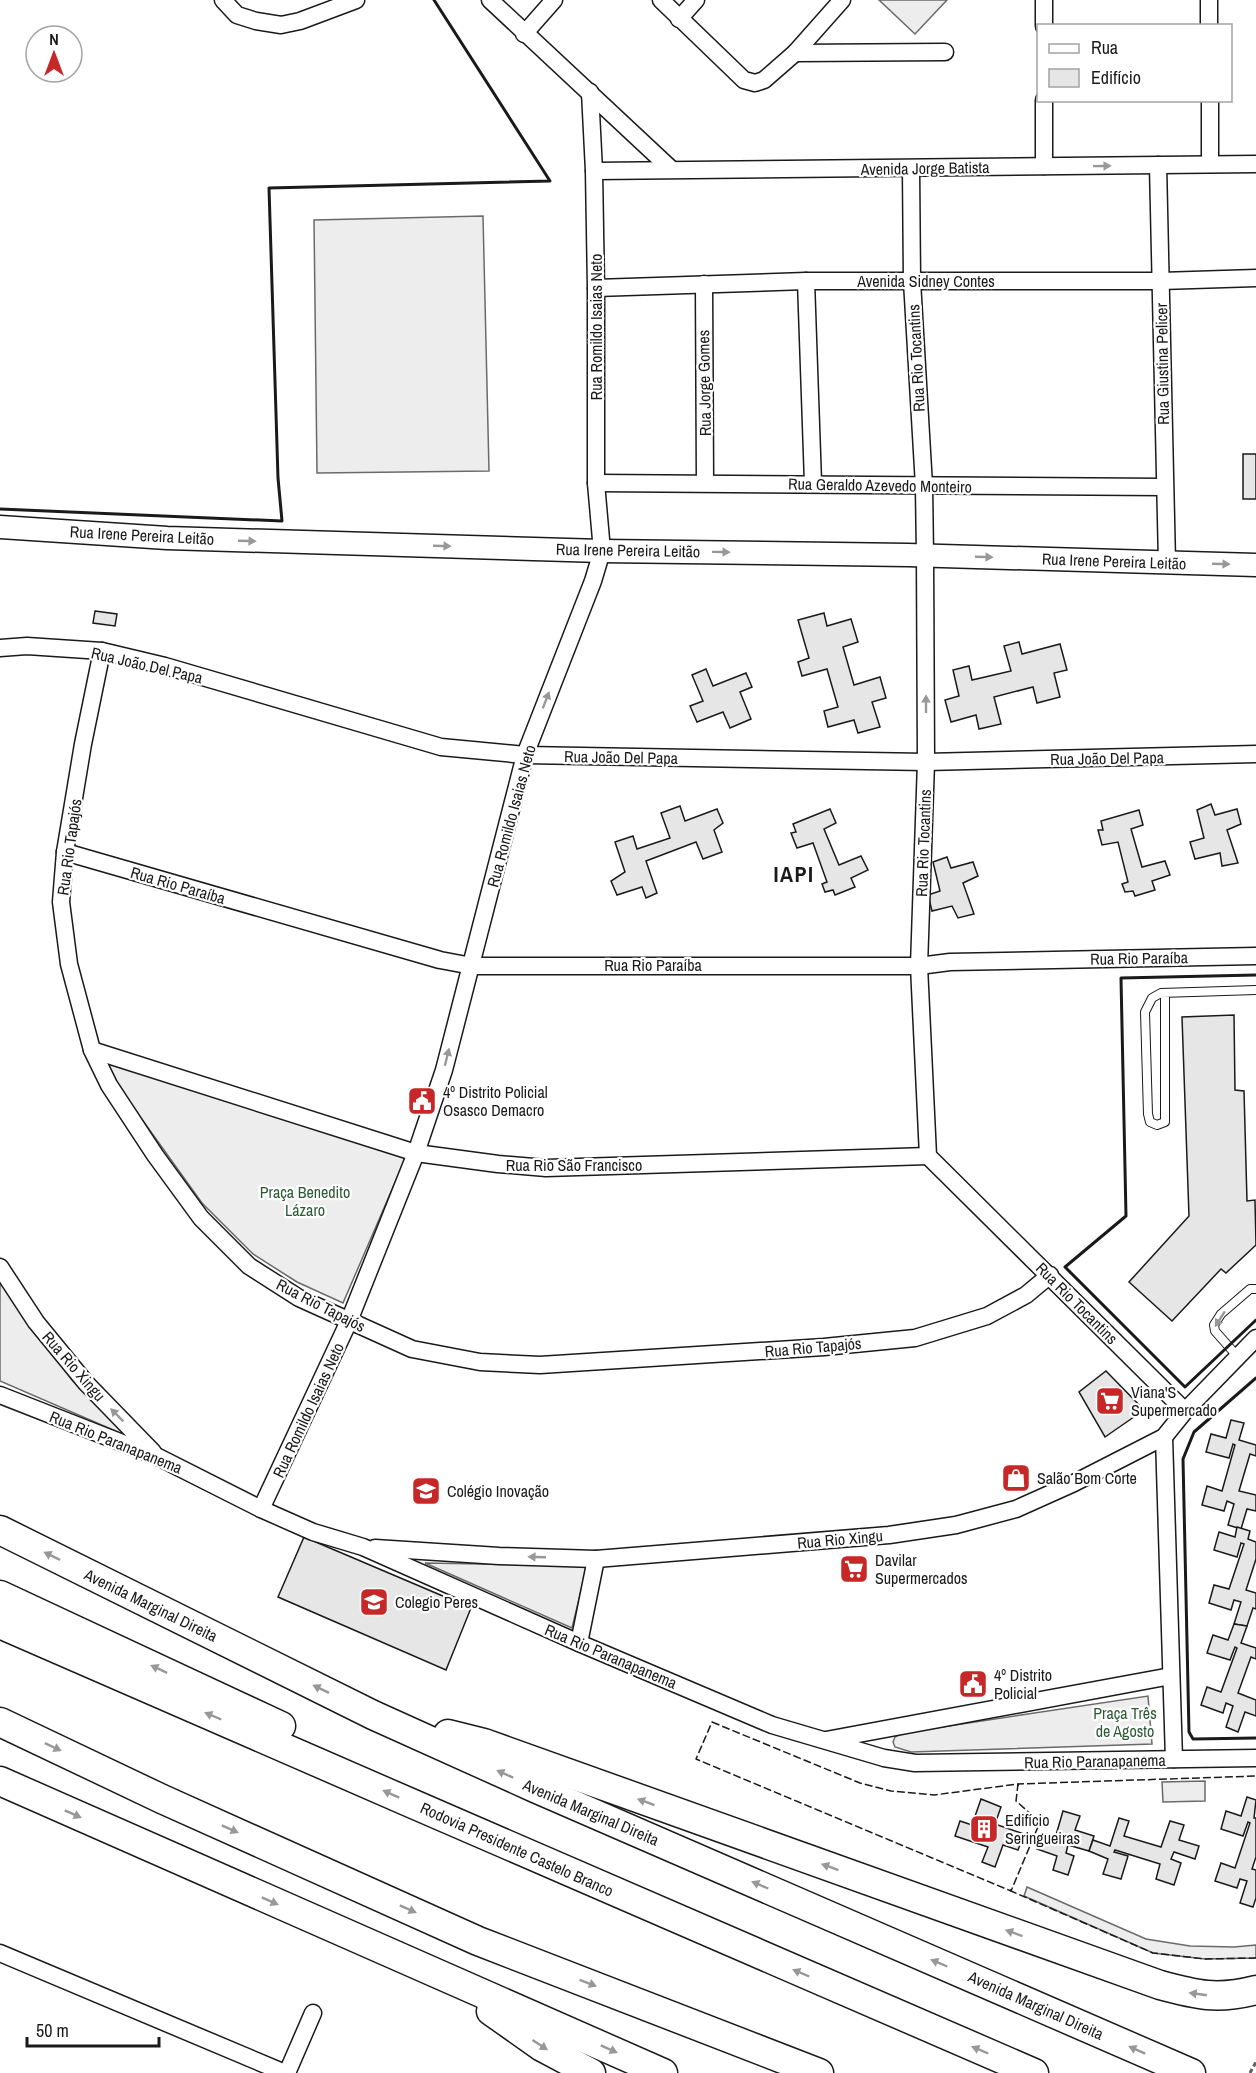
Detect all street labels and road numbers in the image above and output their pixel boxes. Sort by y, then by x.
street label: Avenida Jorge Batista [859,156,990,180]
street label: Rua Romildo Isaias Neto [585,254,607,400]
street label: Avenida Sidney Contes [856,270,995,292]
street label: Rua Giustina Pelicer [1150,302,1174,425]
street label: Rua Rio Tocantins [902,304,930,412]
street label: Rua Jorge Gomes [692,330,716,436]
street label: Rua Geraldo Azevedo Monteiro [788,472,972,498]
street label: Rua Irene Pereira Leitão [69,520,215,550]
street label: Rua Irene Pereira Leitão [556,538,700,562]
street label: Rua Irene Pereira Leitão [1041,547,1187,575]
street label: Rua João Del Papa [89,641,206,689]
street label: Rua Romildo Isaias Neto [481,742,541,890]
street label: Rua João Del Papa [564,745,679,769]
street label: Rua João Del Papa [1050,746,1165,770]
street label: Rua Rio Tocantins [910,789,936,897]
street label: Rua Rio Tapajós [51,797,87,897]
street label: Rua Rio Paraíba [128,861,229,909]
street label: Rua Rio Paraíba [1090,946,1189,970]
street label: Rua Rio Paraíba [604,954,703,976]
street label: Rua Rio São Francisco [506,1154,642,1176]
street label: Rua Rio Tocantins [1031,1257,1123,1349]
street label: Rua Rio Tapajós [273,1273,369,1337]
street label: Rua Rio Xingu [37,1326,111,1406]
street label: Rua Rio Tapajós [764,1332,862,1362]
street label: Rua Romildo Isaias Neto [267,1339,349,1481]
street label: Rua Rio Paranapanema [46,1405,186,1479]
street label: Rua Rio Xingu [796,1524,884,1554]
street label: Avenida Marginal Direita [80,1563,222,1647]
street label: Rua Rio Paranapanema [542,1618,681,1694]
street label: Rua Rio Paranapanema [1024,1749,1167,1773]
street label: Avenida Marginal Direita [519,1773,663,1851]
street label: Rodovia Presidente Castelo Branco [417,1796,617,1902]
street label: Avenida Marginal Direita [964,1965,1108,2045]

